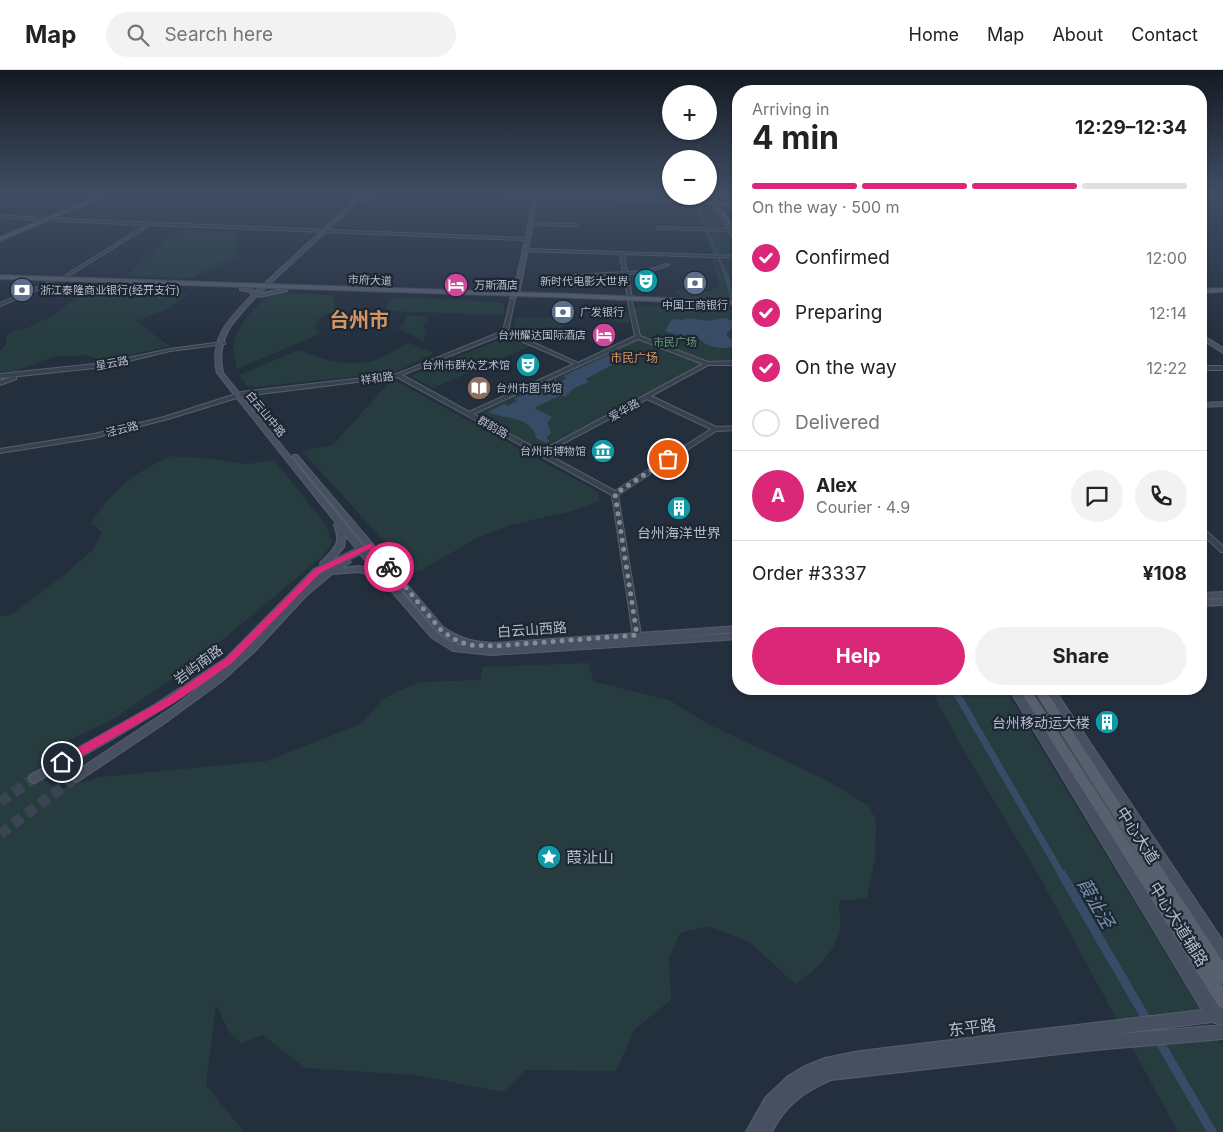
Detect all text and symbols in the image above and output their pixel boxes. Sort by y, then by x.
search box [106,12,456,57]
text: Map [25,20,76,49]
icon: search [124,21,152,49]
text: Search here [164,23,273,46]
text: Home [909,24,959,45]
text: Map [987,24,1024,45]
text: About [1052,24,1103,45]
text: Contact [1131,24,1198,45]
map controls [662,85,717,205]
button: + [662,85,717,140]
text: Arriving in [752,99,829,119]
text: 12:29–12:34 [1075,116,1187,139]
text: 4 min [752,118,839,157]
button: − [662,150,717,205]
text: On the way · 500 m [752,197,900,217]
icon: check [752,244,780,272]
text: Confirmed [795,246,890,269]
text: 12:00 [1146,248,1187,268]
theatre icon: 新时代电影大世界 [633,268,659,294]
bank icon: 中国工商银行 [682,270,708,296]
street label: 市府大道 [348,272,392,288]
hotel icon: 万斯酒店 [443,272,469,298]
place label: 新时代电影大世界 [540,274,629,288]
bank icon: 浙江泰隆商业银行(经开支行) [9,277,35,303]
place label: 万斯酒店 [474,278,518,292]
place label: 浙江泰隆商业银行(经开支行) [40,283,180,297]
place label: 中国工商银行 [662,298,728,312]
bank icon: 广发银行 [550,299,576,325]
icon: check [752,299,780,327]
text: Preparing [795,301,882,324]
text: 12:14 [1149,303,1187,323]
place label: 广发银行 [580,305,624,319]
district label: 台州市 [329,308,389,332]
hotel icon: 台州耀达国际酒店 [591,322,617,348]
place label: 台州耀达国际酒店 [498,328,586,342]
park label: 市民广场 [653,335,697,349]
district label: 市民广场 [610,350,658,365]
theatre icon: 台州市群众艺术馆 [515,352,541,378]
street label: 星云路 [94,353,130,373]
icon: check [752,354,780,382]
text: On the way [795,356,897,379]
place label: 台州市群众艺术馆 [422,358,510,372]
text: 12:22 [1147,358,1187,378]
street label: 祥和路 [360,369,394,387]
library icon: 台州市图书馆 [466,375,492,401]
place label: 台州市图书馆 [496,381,562,395]
street label: 白云山中路 [243,388,289,440]
street label: 爱华路 [606,396,642,424]
text: Delivered [795,411,880,434]
street label: 群韵路 [475,413,511,441]
street label: 泾云路 [104,418,140,440]
museum icon: 台州市博物馆 [590,438,616,464]
pin [647,438,689,480]
place label: 台州市博物馆 [520,444,586,458]
icon: bag [654,445,682,473]
button: chat [1071,470,1123,522]
button: phone [1135,470,1187,522]
text: Alex [816,474,857,497]
text: A [771,484,785,507]
building icon: 台州海洋世界 [666,495,692,521]
text: Courier · 4.9 [816,497,910,517]
place label: 台州海洋世界 [637,524,721,541]
courier [364,542,414,592]
icon: bike [375,553,403,581]
text: Order #3337 [752,562,867,585]
text: ¥108 [1143,562,1187,585]
street label: 白云山西路 [496,618,568,640]
button: Help [752,627,965,685]
button: Share [975,627,1187,685]
street label: 岩屿南路 [170,641,226,687]
building icon: 台州移动运大楼 [1094,709,1120,735]
place label: 台州移动运大楼 [992,714,1090,731]
pin [41,741,83,783]
icon: home [48,748,76,776]
street label: 中心大道 [1112,803,1164,867]
place icon: 葭沚山 [536,844,562,870]
place label: 葭沚山 [566,847,614,867]
water label: 葭沚泾 [1073,874,1120,933]
street label: 中心大道辅路 [1145,878,1213,970]
street label: 东平路 [947,1014,997,1040]

